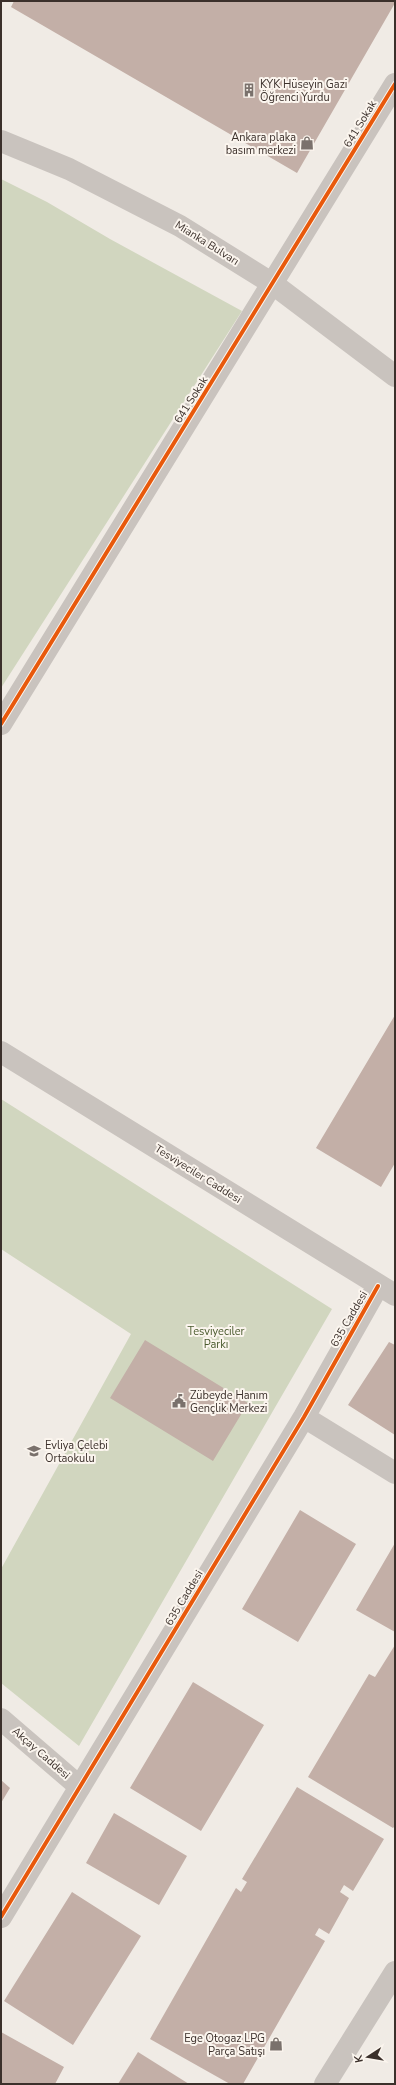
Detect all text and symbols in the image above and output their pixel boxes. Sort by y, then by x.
place label: KYK Hüseyin Gazi Öğrenci Yurdu [260,77,347,105]
building icon: KYK Hüseyin Gazi Öğrenci Yurdu [241,82,257,98]
street label: 641 Sokak [340,97,380,150]
place label: Ankara plaka basım merkezi [226,130,296,158]
shop icon: Ankara plaka basım merkezi [299,135,315,151]
street label: Mianka Bulvarı [172,217,242,269]
street label: 641 Sokak [171,373,211,426]
street label: Tesviyeciler Caddesi [152,1141,244,1207]
street label: 635 Caddesi [327,1288,371,1350]
park label: Tesviyeciler Parkı [187,1324,245,1352]
place label: Zübeyde Hanım Gençlik Merkezi [190,1388,268,1416]
public building icon: Zübeyde Hanım Gençlik Merkezi [171,1393,187,1409]
place label: Evliya Çelebi Ortaokulu [45,1438,108,1466]
school or university icon: Evliya Çelebi Ortaokulu [26,1443,42,1459]
street label: 635 Caddesi [162,1567,206,1629]
street label: Akçay Caddesi [9,1724,73,1782]
place label: Ege Otogaz LPG Parça Satışı [184,2031,265,2059]
shop icon: Ege Otogaz LPG Parça Satışı [268,2036,284,2052]
north arrow [348,2037,388,2077]
text: K [350,2053,367,2064]

